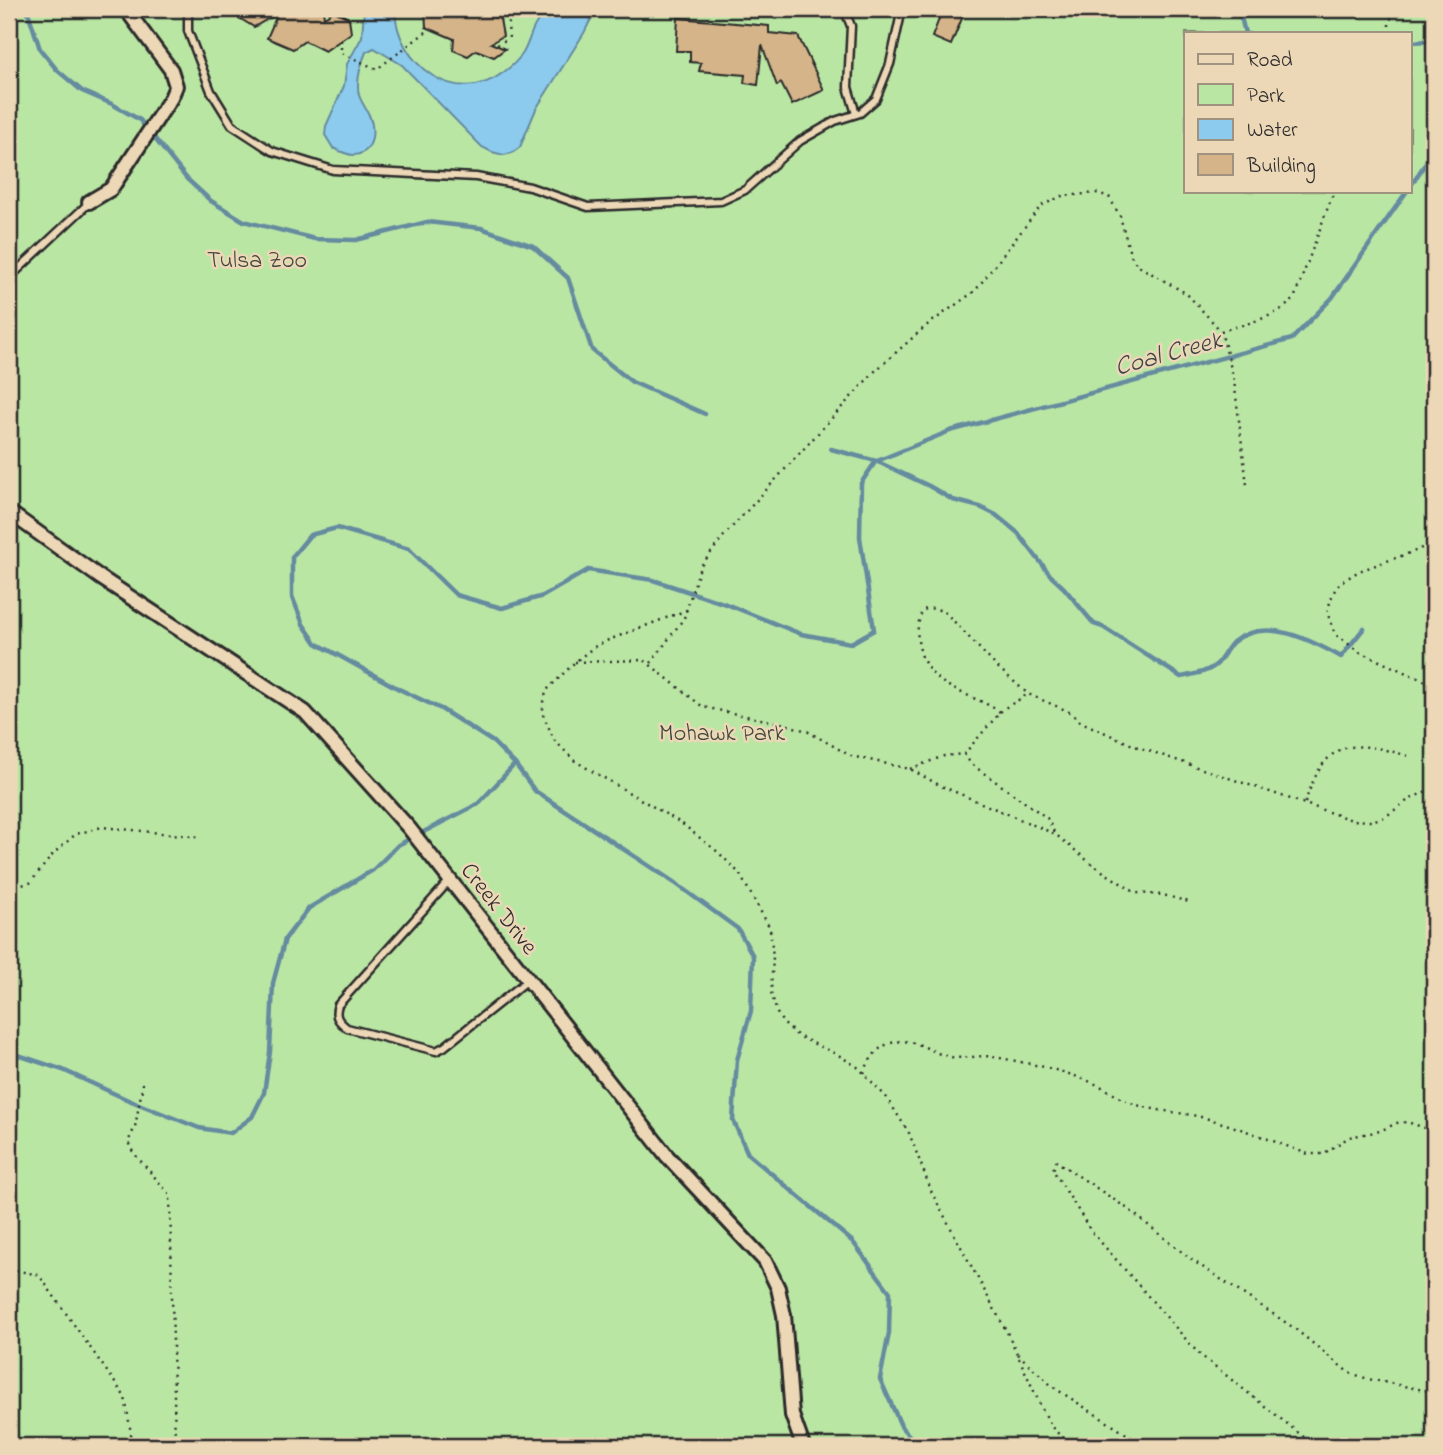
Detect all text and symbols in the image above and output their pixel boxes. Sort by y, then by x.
legend [1184,32,1412,192]
text: Road [1247,46,1293,76]
text: Park [1247,82,1286,112]
text: Water [1247,116,1298,146]
text: Building [1246,152,1316,184]
park label: Tulsa Zoo [207,244,307,279]
water label: Coal Creek [1111,322,1228,387]
park label: Mohawk Park [659,717,785,752]
street label: Creek Drive [451,856,545,963]

